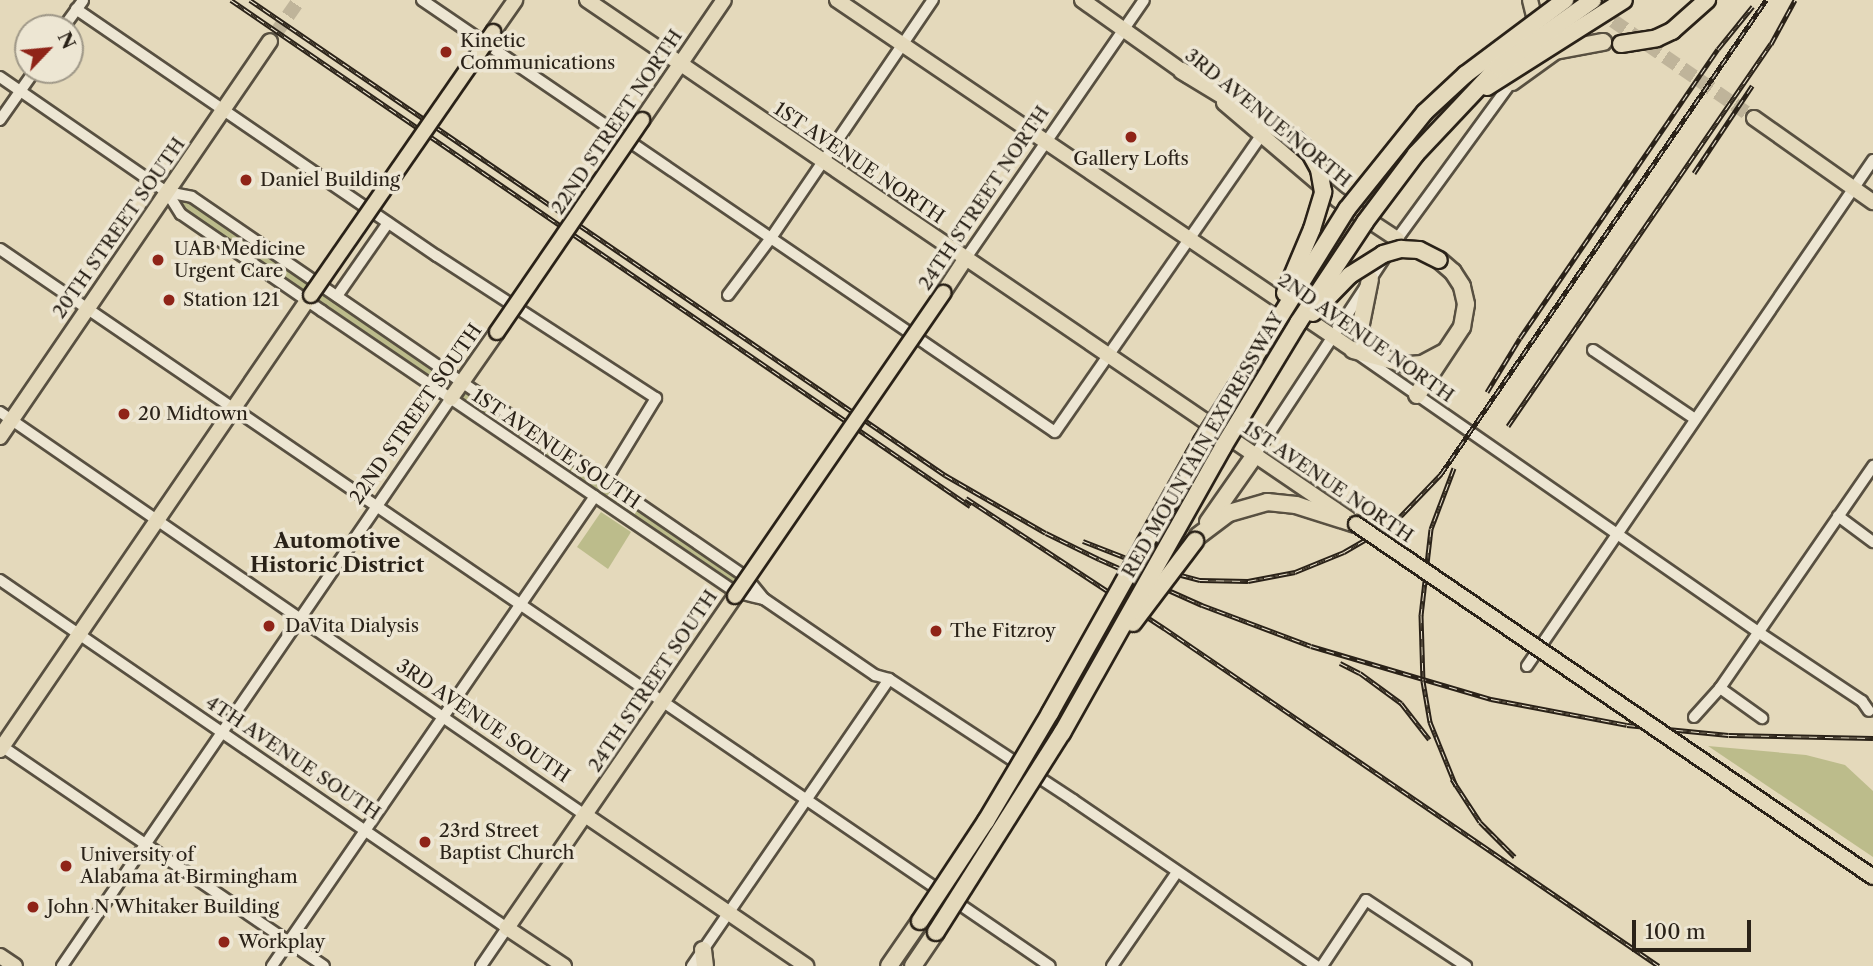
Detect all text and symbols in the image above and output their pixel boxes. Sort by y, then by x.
north arrow [14,14,84,84]
street label: 22ND STREET NORTH [547,25,687,219]
text: N [53,28,80,53]
place label: Kinetic Communications [460,30,615,74]
marker: Kinetic Communications [438,44,454,60]
street label: 3RD AVENUE NORTH [1180,44,1356,192]
street label: 1ST AVENUE NORTH [769,97,949,229]
street label: 24TH STREET NORTH [914,101,1054,295]
marker: Gallery Lofts [1123,129,1139,145]
street label: 20TH STREET SOUTH [48,133,190,323]
place label: Gallery Lofts [1073,148,1189,170]
place label: Daniel Building [260,169,400,191]
marker: Daniel Building [238,172,254,188]
place label: UAB Medicine Urgent Care [174,238,305,282]
marker: UAB Medicine Urgent Care [148,250,168,270]
street label: 2ND AVENUE NORTH [1273,268,1459,408]
place label: Station 121 [183,289,279,311]
marker: Station 121 [161,292,177,308]
street label: RED MOUNTAIN EXPRESSWAY [1117,308,1289,582]
street label: 22ND STREET SOUTH [345,319,487,509]
street label: 1ST AVENUE SOUTH [467,384,645,514]
place label: 20 Midtown [138,403,248,425]
marker: 20 Midtown [116,406,132,422]
street label: 1ST AVENUE NORTH [1238,416,1418,548]
district label: Automotive Historic District [250,528,424,578]
street label: 24TH STREET SOUTH [584,586,722,776]
place label: DaVita Dialysis [285,615,419,637]
marker: DaVita Dialysis [259,616,279,636]
place label: The Fitzroy [950,620,1056,642]
marker: The Fitzroy [928,623,944,639]
street label: 3RD AVENUE SOUTH [392,654,574,788]
street label: 4TH AVENUE SOUTH [201,691,385,825]
place label: 23rd Street Baptist Church [439,820,574,864]
marker: 23rd Street Baptist Church [417,834,433,850]
place label: University of Alabama at Birmingham [80,844,298,888]
marker: University of Alabama at Birmingham [58,858,74,874]
place label: John N Whitaker Building [47,896,280,918]
marker: John N Whitaker Building [25,899,41,915]
scale bar [1635,906,1754,950]
text: 100 m [1645,919,1706,944]
place label: Workplay [238,931,325,953]
marker: Workplay [216,934,232,950]

